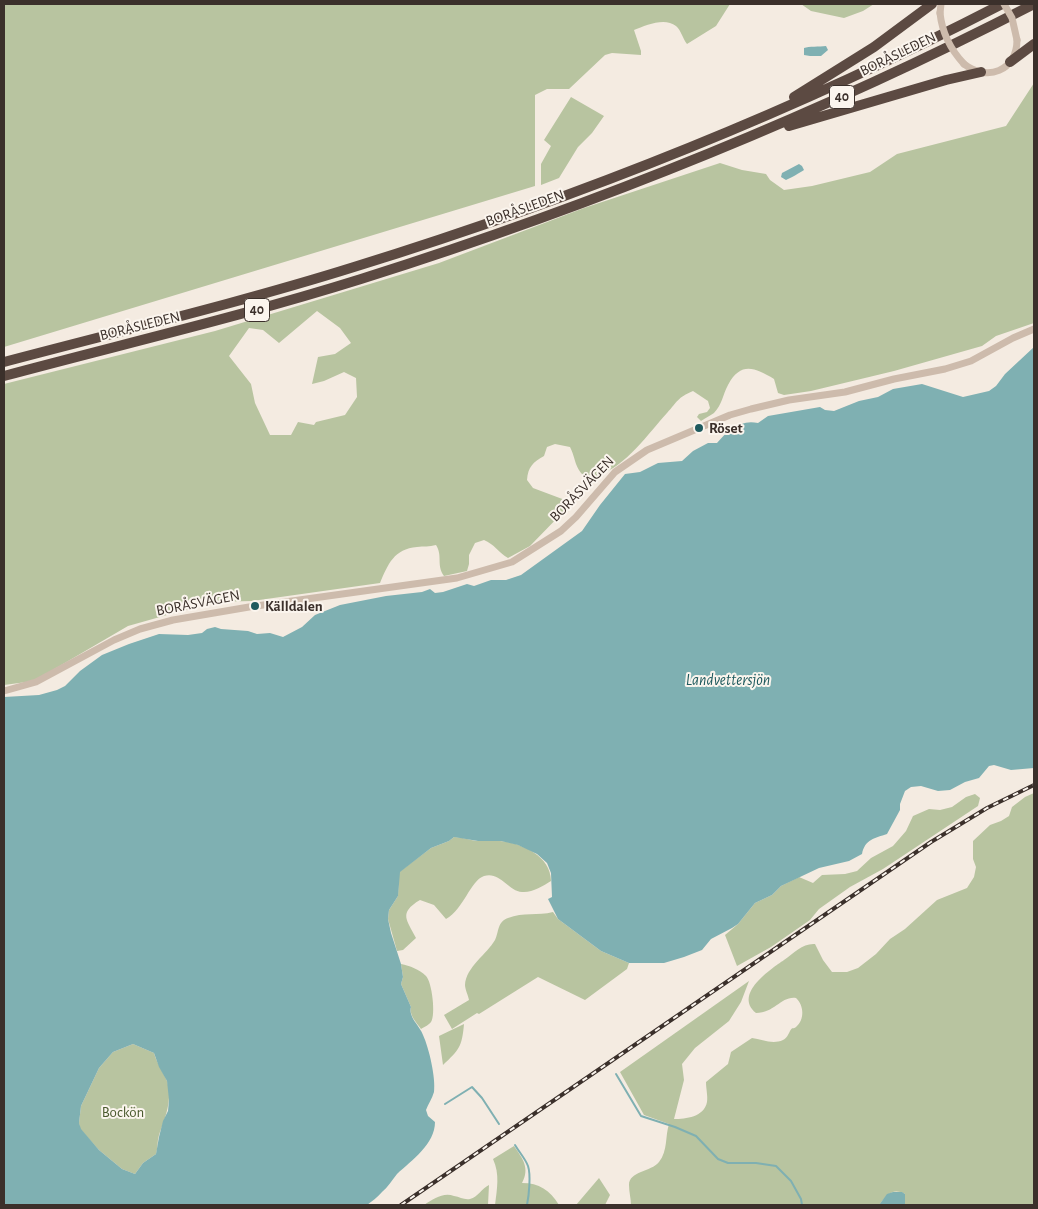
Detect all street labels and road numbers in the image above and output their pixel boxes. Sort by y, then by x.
street label: BORÅSLEDEN [857,28,939,80]
road number: 40 [830,85,854,108]
street label: BORÅSLEDEN [483,185,567,231]
road number: 40 [244,298,270,322]
street label: BORÅSLEDEN [98,307,182,345]
street label: BORÅSVÄGEN [546,452,618,526]
street label: BORÅSVÄGEN [155,586,241,620]

